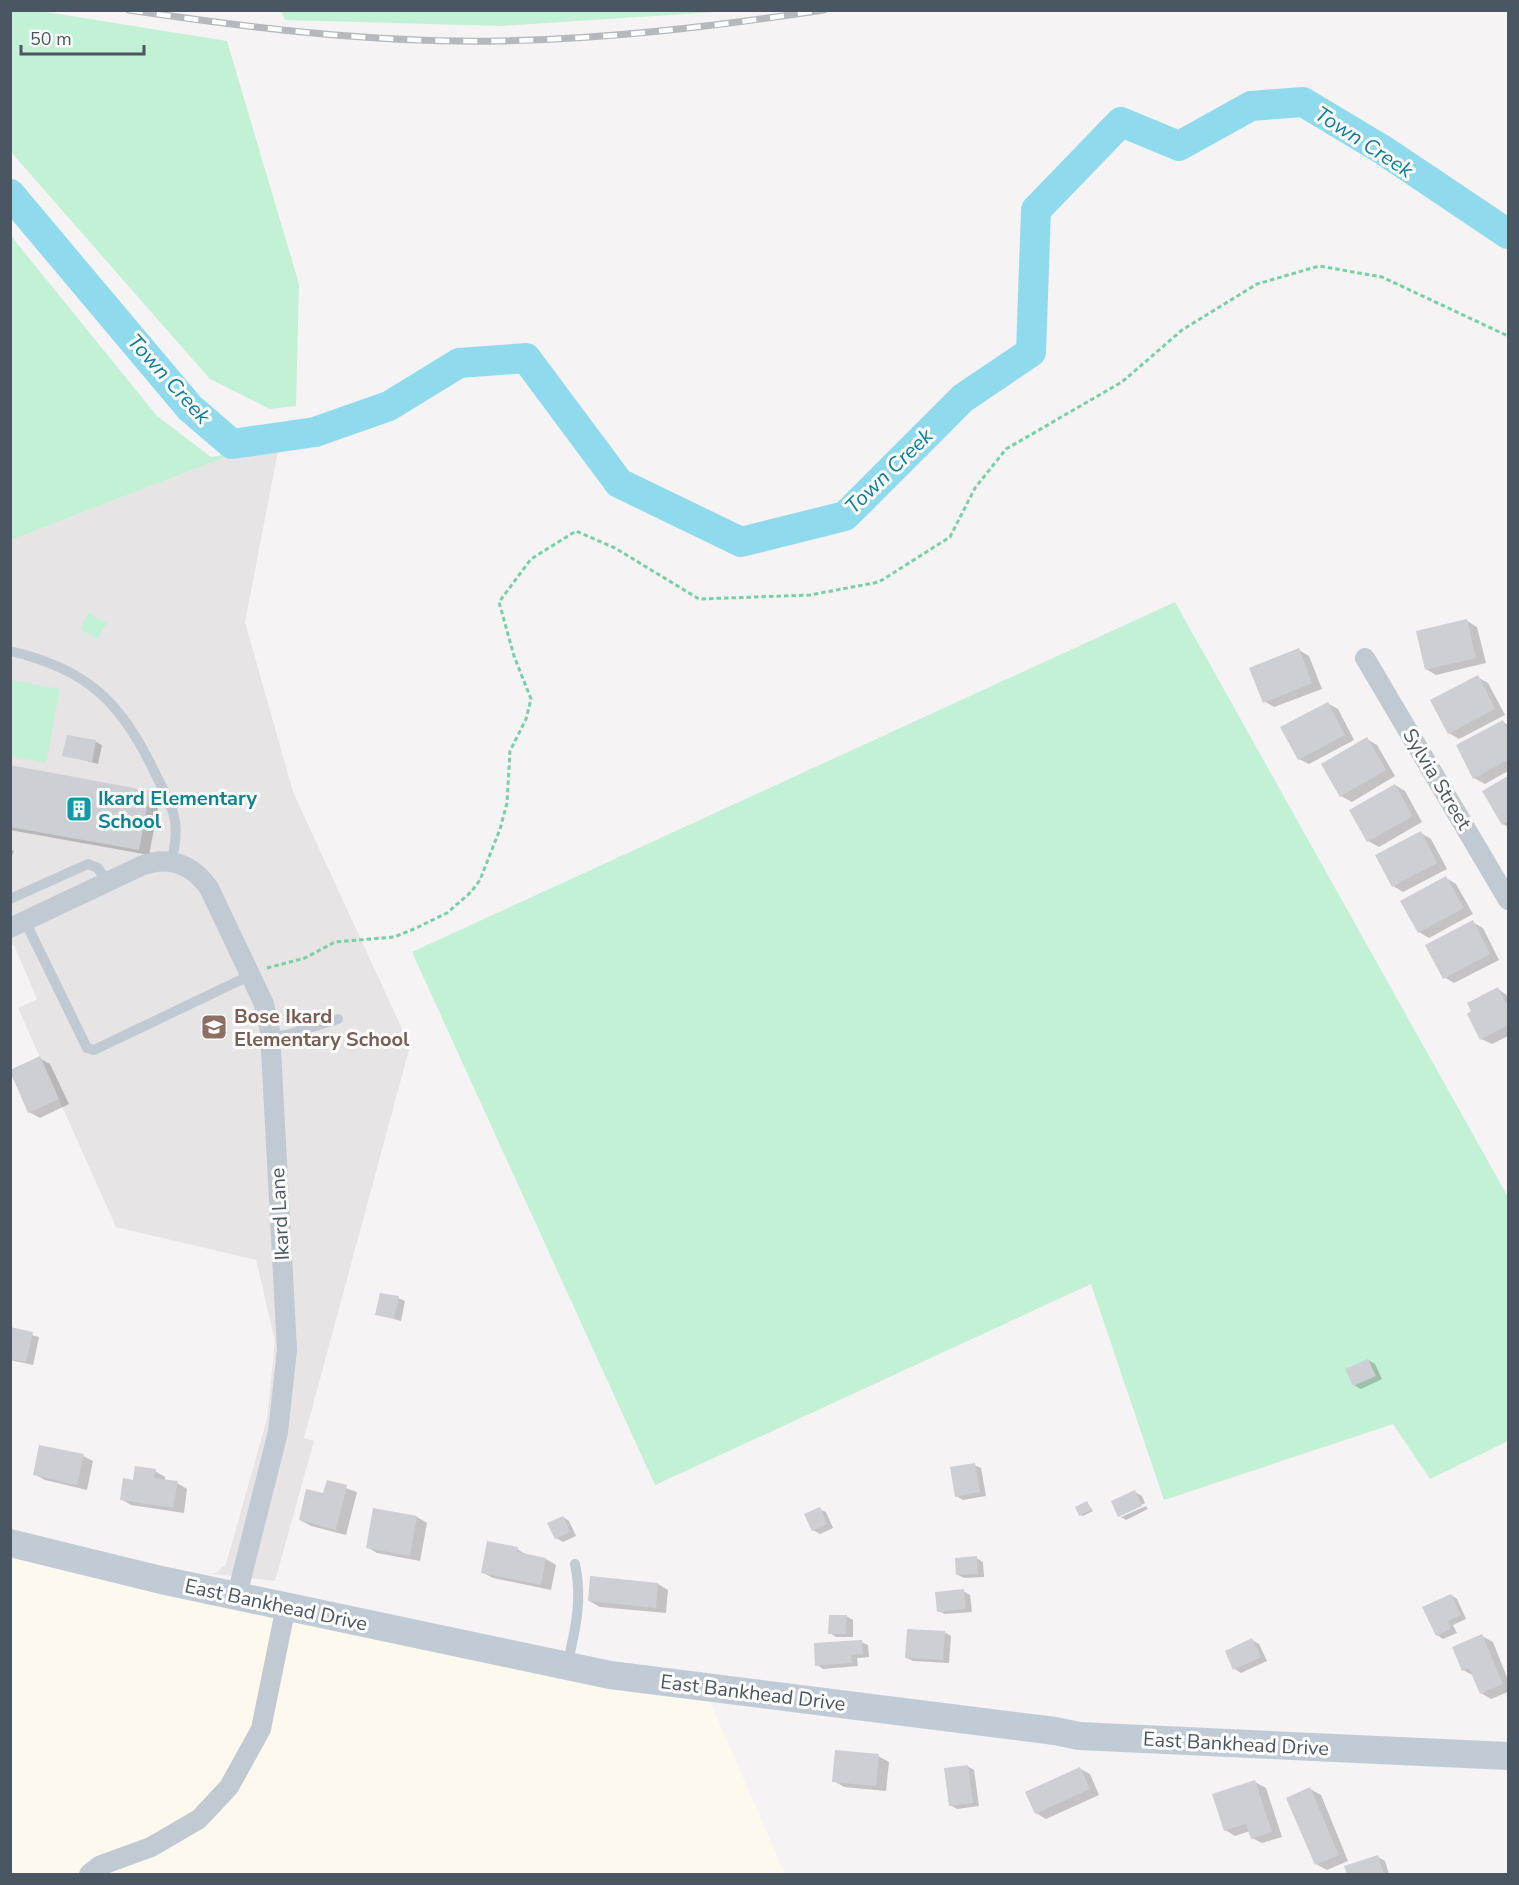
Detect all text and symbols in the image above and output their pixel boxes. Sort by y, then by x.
scale bar [21,18,144,56]
text: 50 m [30,27,72,51]
water label: Town Creek [1309,100,1419,184]
water label: Town Creek [121,328,217,430]
water label: Town Creek [839,422,939,520]
street label: Sylvia Street [1396,723,1478,835]
place label: Ikard Elementary School [98,785,257,835]
building icon: Ikard Elementary School [64,794,94,824]
place label: Bose Ikard Elementary School [234,1003,410,1053]
school or university icon: Bose Ikard Elementary School [199,1012,229,1042]
street label: Ikard Lane [264,1167,296,1261]
street label: East Bankhead Drive [182,1572,370,1638]
street label: East Bankhead Drive [659,1668,847,1718]
street label: East Bankhead Drive [1142,1726,1330,1762]

